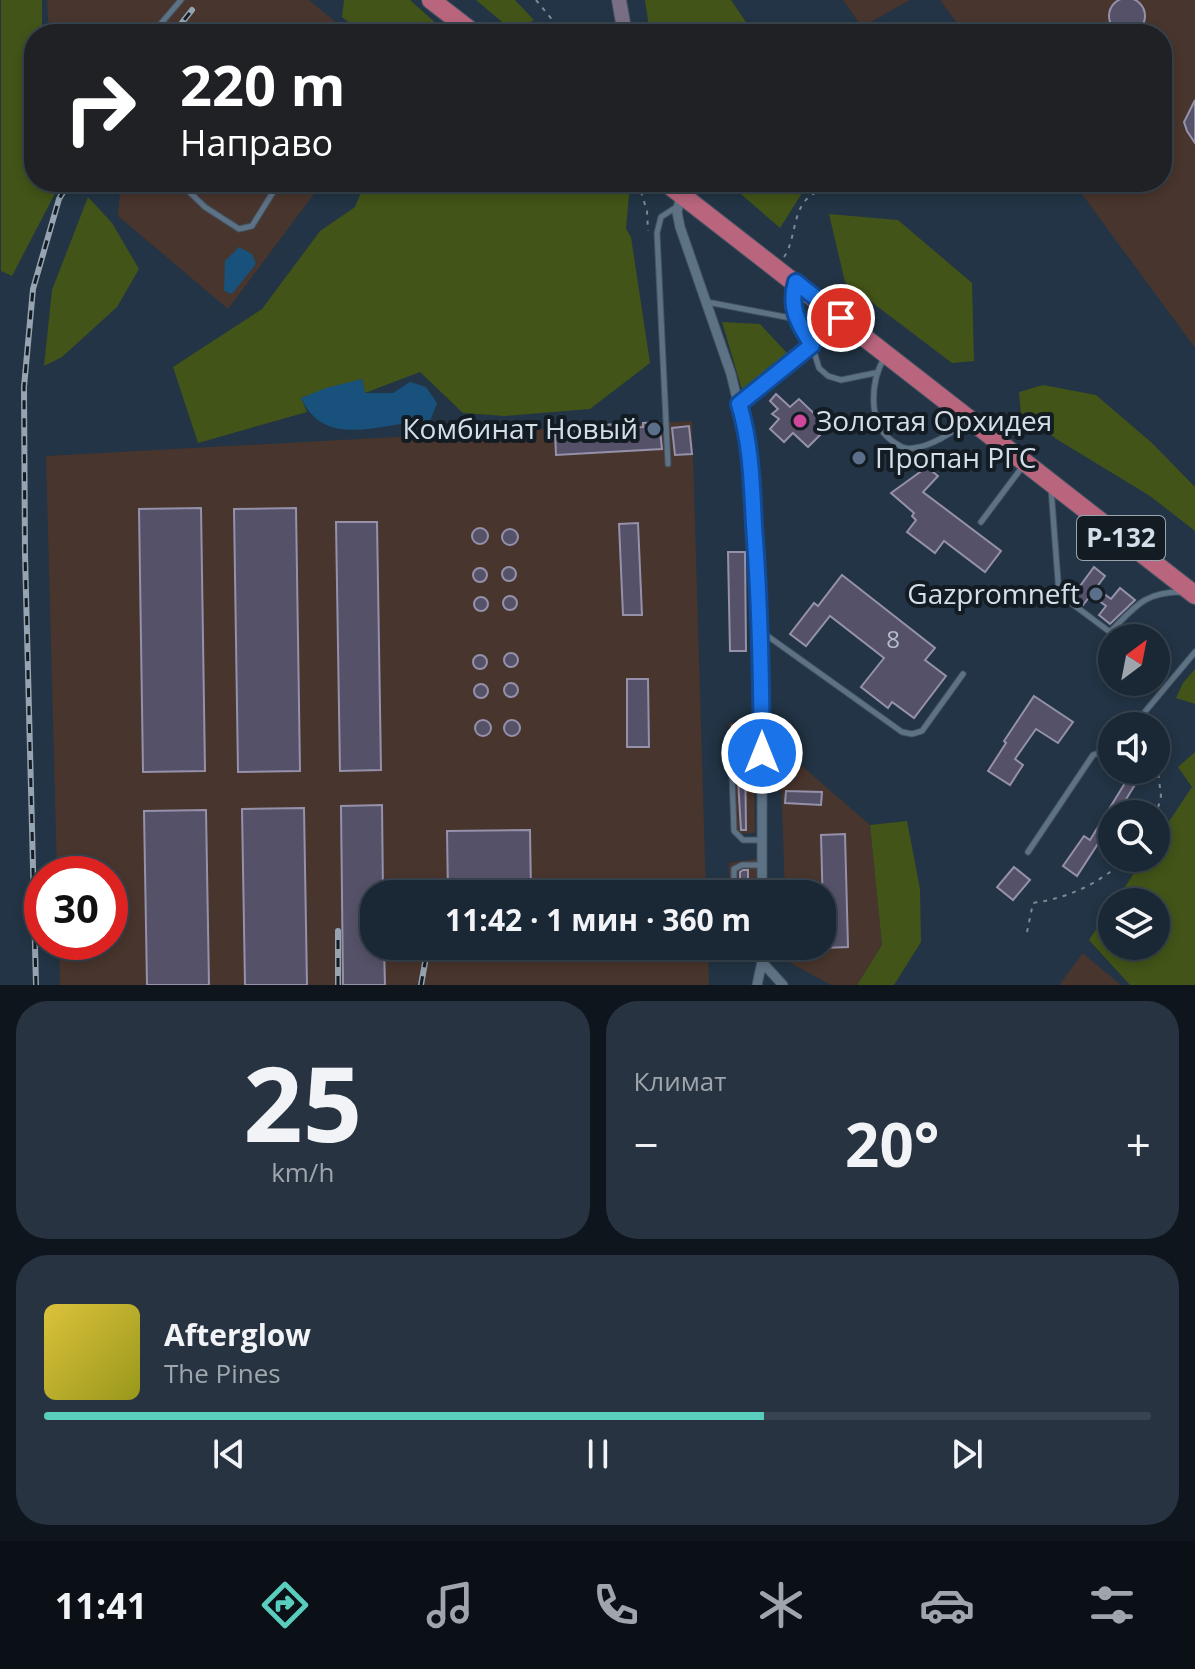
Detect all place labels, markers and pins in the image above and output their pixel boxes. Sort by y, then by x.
pin [807,284,875,352]
place label: Золотая Орхидея [816,401,1052,439]
place label: Комбинат Новый [402,409,638,447]
marker: Золотая Орхидея [791,412,809,430]
marker: Комбинат Новый [645,420,663,438]
place label: Пропан РГС [875,438,1036,476]
marker: Пропан РГС [850,449,868,467]
place label: Gazpromneft [907,574,1080,612]
marker: Gazpromneft [1087,585,1105,603]

